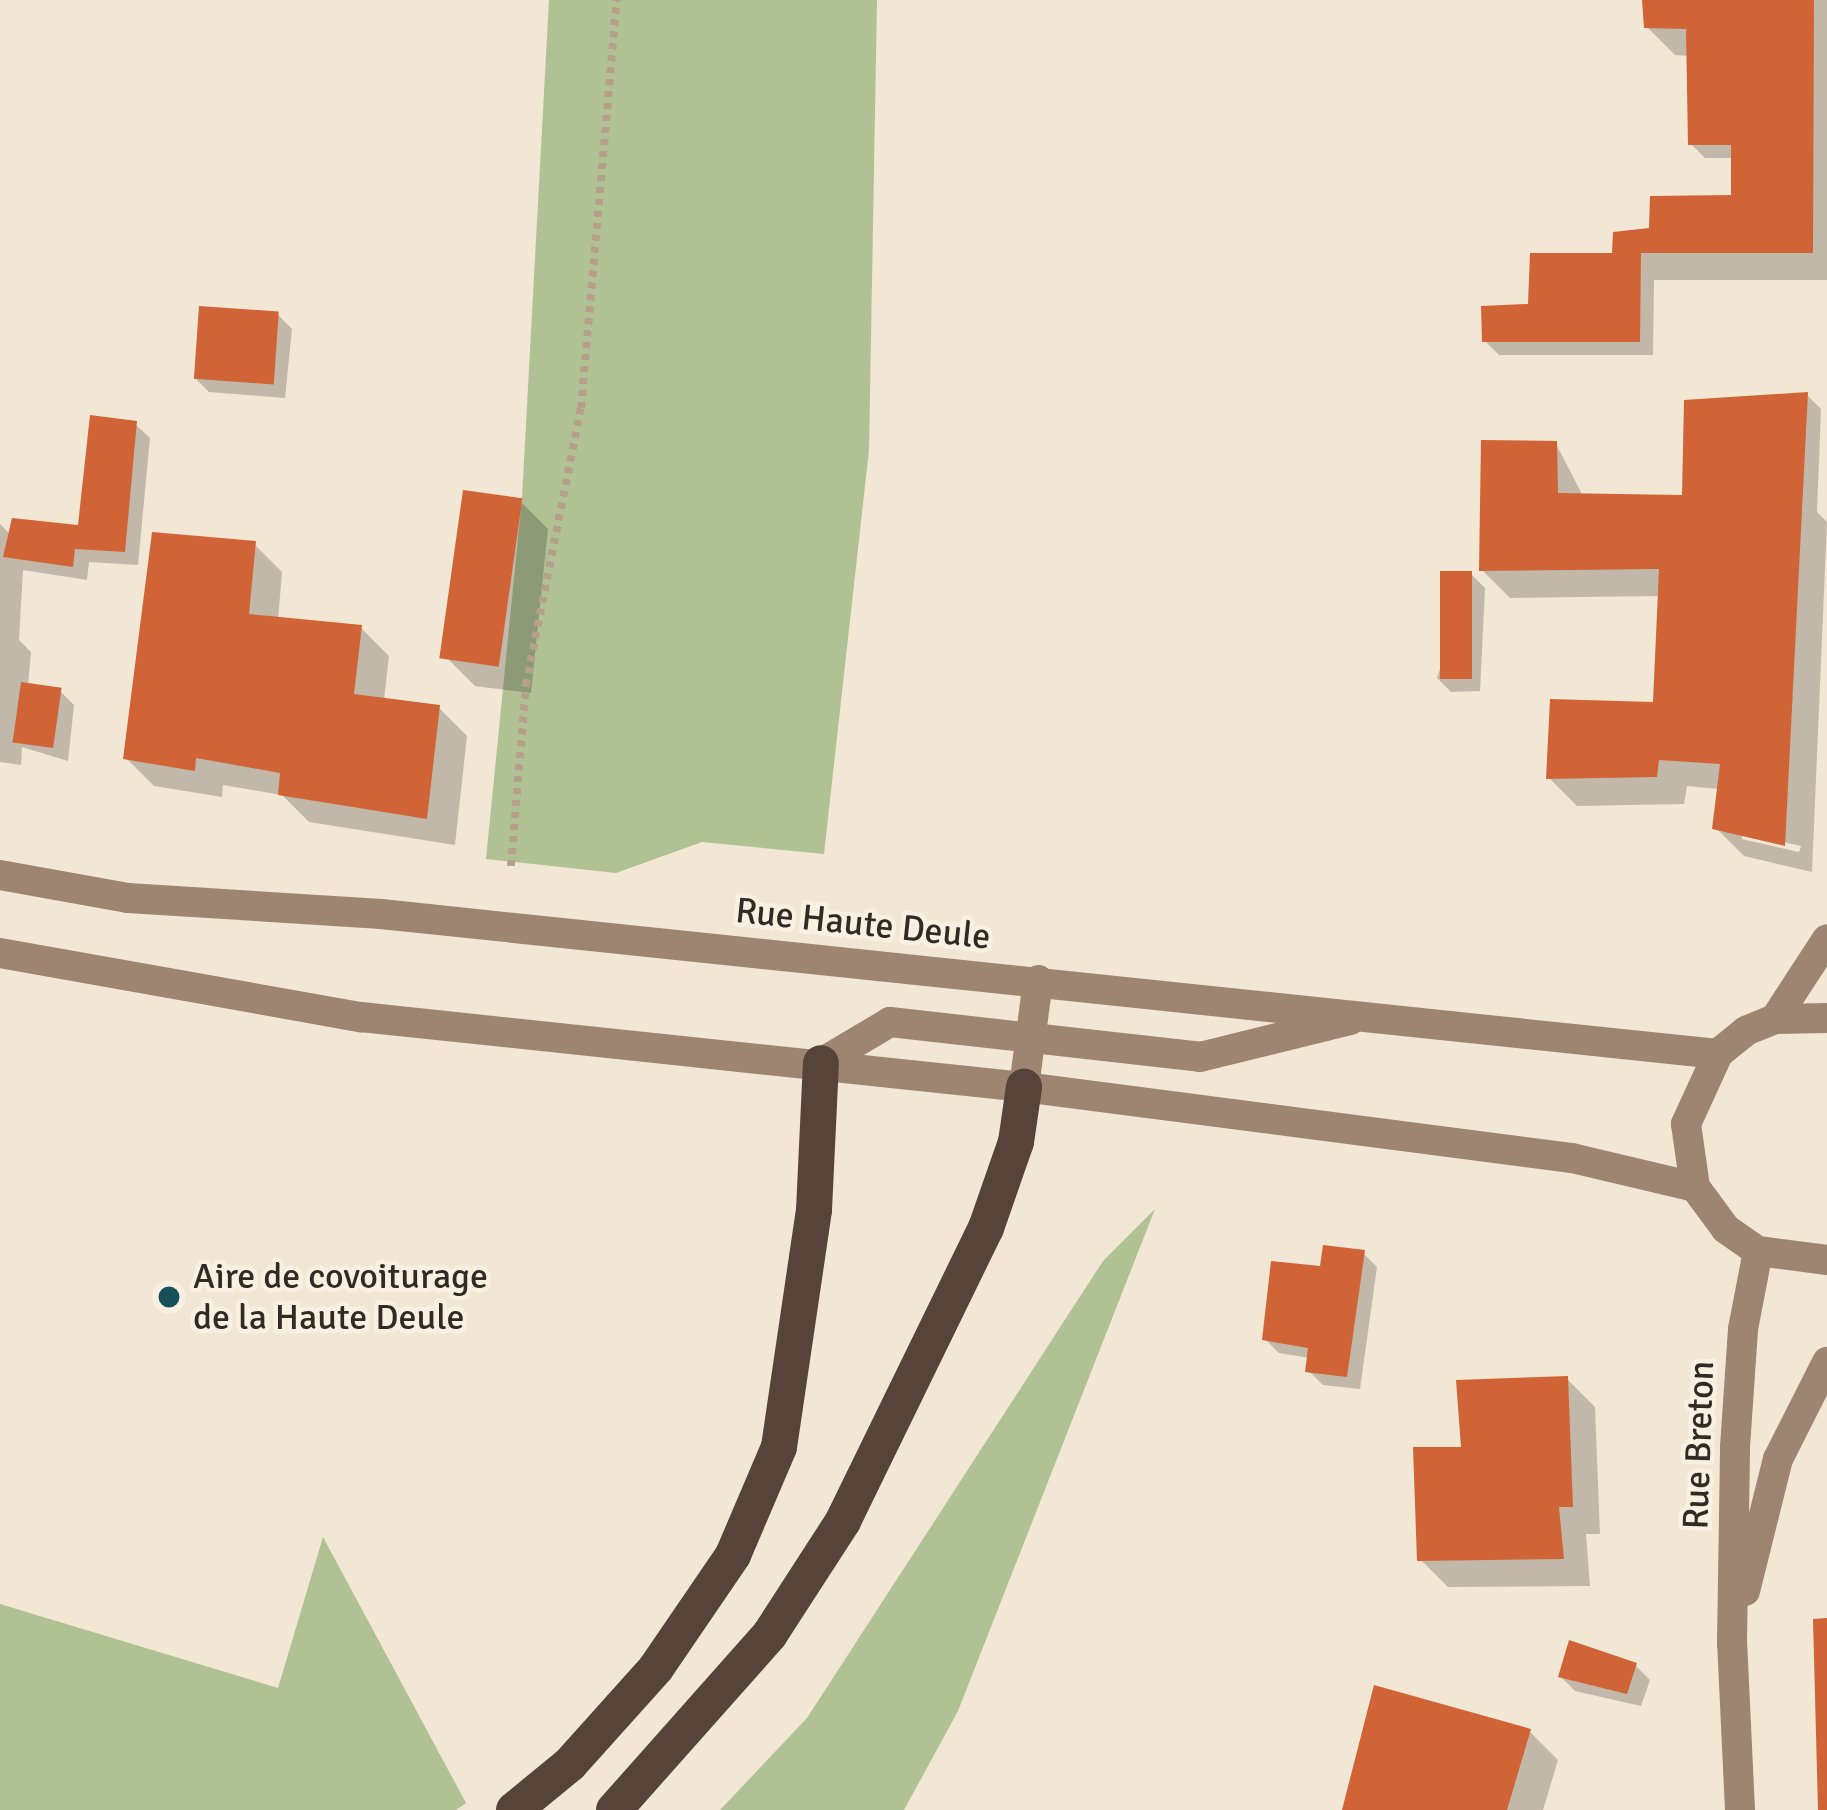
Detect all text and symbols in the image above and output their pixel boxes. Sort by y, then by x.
street label: Rue Haute Deule [733,889,993,959]
place label: Aire de covoiturage de la Haute Deule [193,1254,488,1339]
marker: Aire de covoiturage de la Haute Deule [156,1284,182,1310]
street label: Rue Breton [1674,1360,1724,1530]

